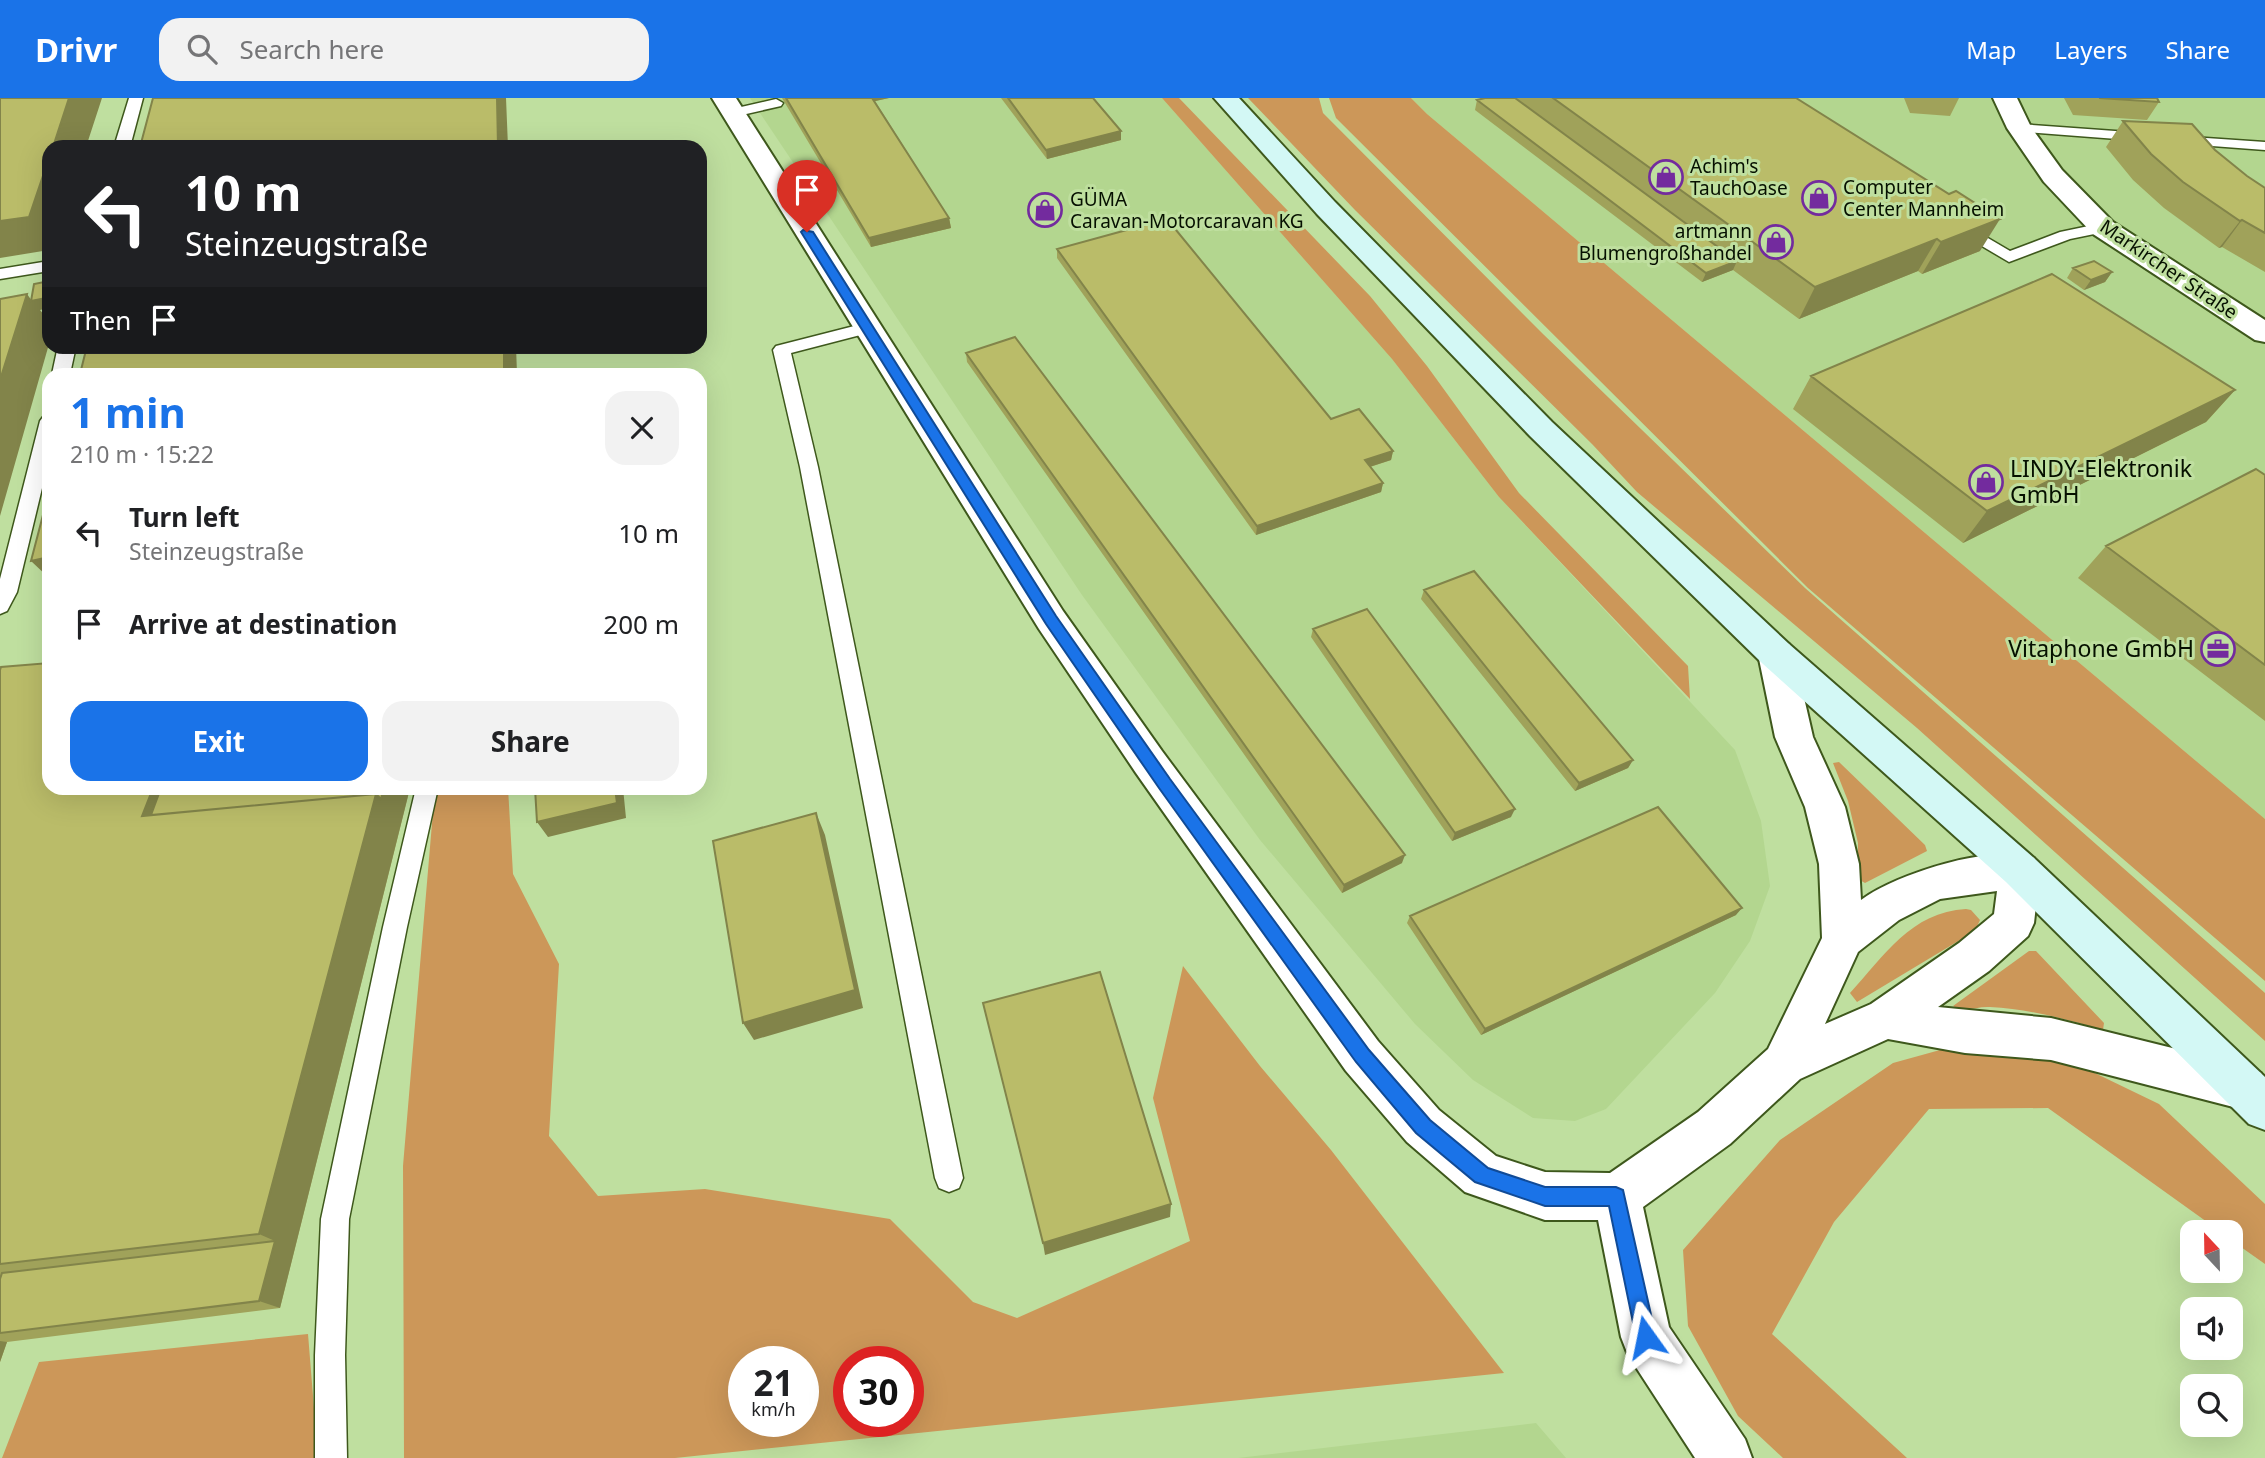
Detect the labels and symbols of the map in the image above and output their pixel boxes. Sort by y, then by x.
place label: Achim's TauchOase [1690,153,1788,201]
shop icon: Achim's TauchOase [1647,158,1685,196]
pin [777,160,837,232]
place label: Computer Center Mannheim [1843,174,2004,222]
shop icon: Computer Center Mannheim [1800,179,1838,217]
place label: GÜMA Caravan-Motorcaravan KG [1070,186,1304,234]
shop icon: GÜMA Caravan-Motorcaravan KG [1026,191,1064,229]
street label: Markircher Straße [2095,213,2243,325]
place label: artmann Blumengroßhandel [1579,218,1752,266]
shop icon: artmann Blumengroßhandel [1757,223,1795,261]
place label: LINDY-Elektronik GmbH [2010,452,2193,510]
shop icon: LINDY-Elektronik GmbH [1967,463,2005,501]
office icon: Vitaphone GmbH [2199,630,2237,668]
place label: Vitaphone GmbH [2008,632,2194,664]
north arrow [2180,1220,2244,1283]
position arrow [1609,1300,1683,1374]
speed limit sign: 30 [833,1346,924,1437]

